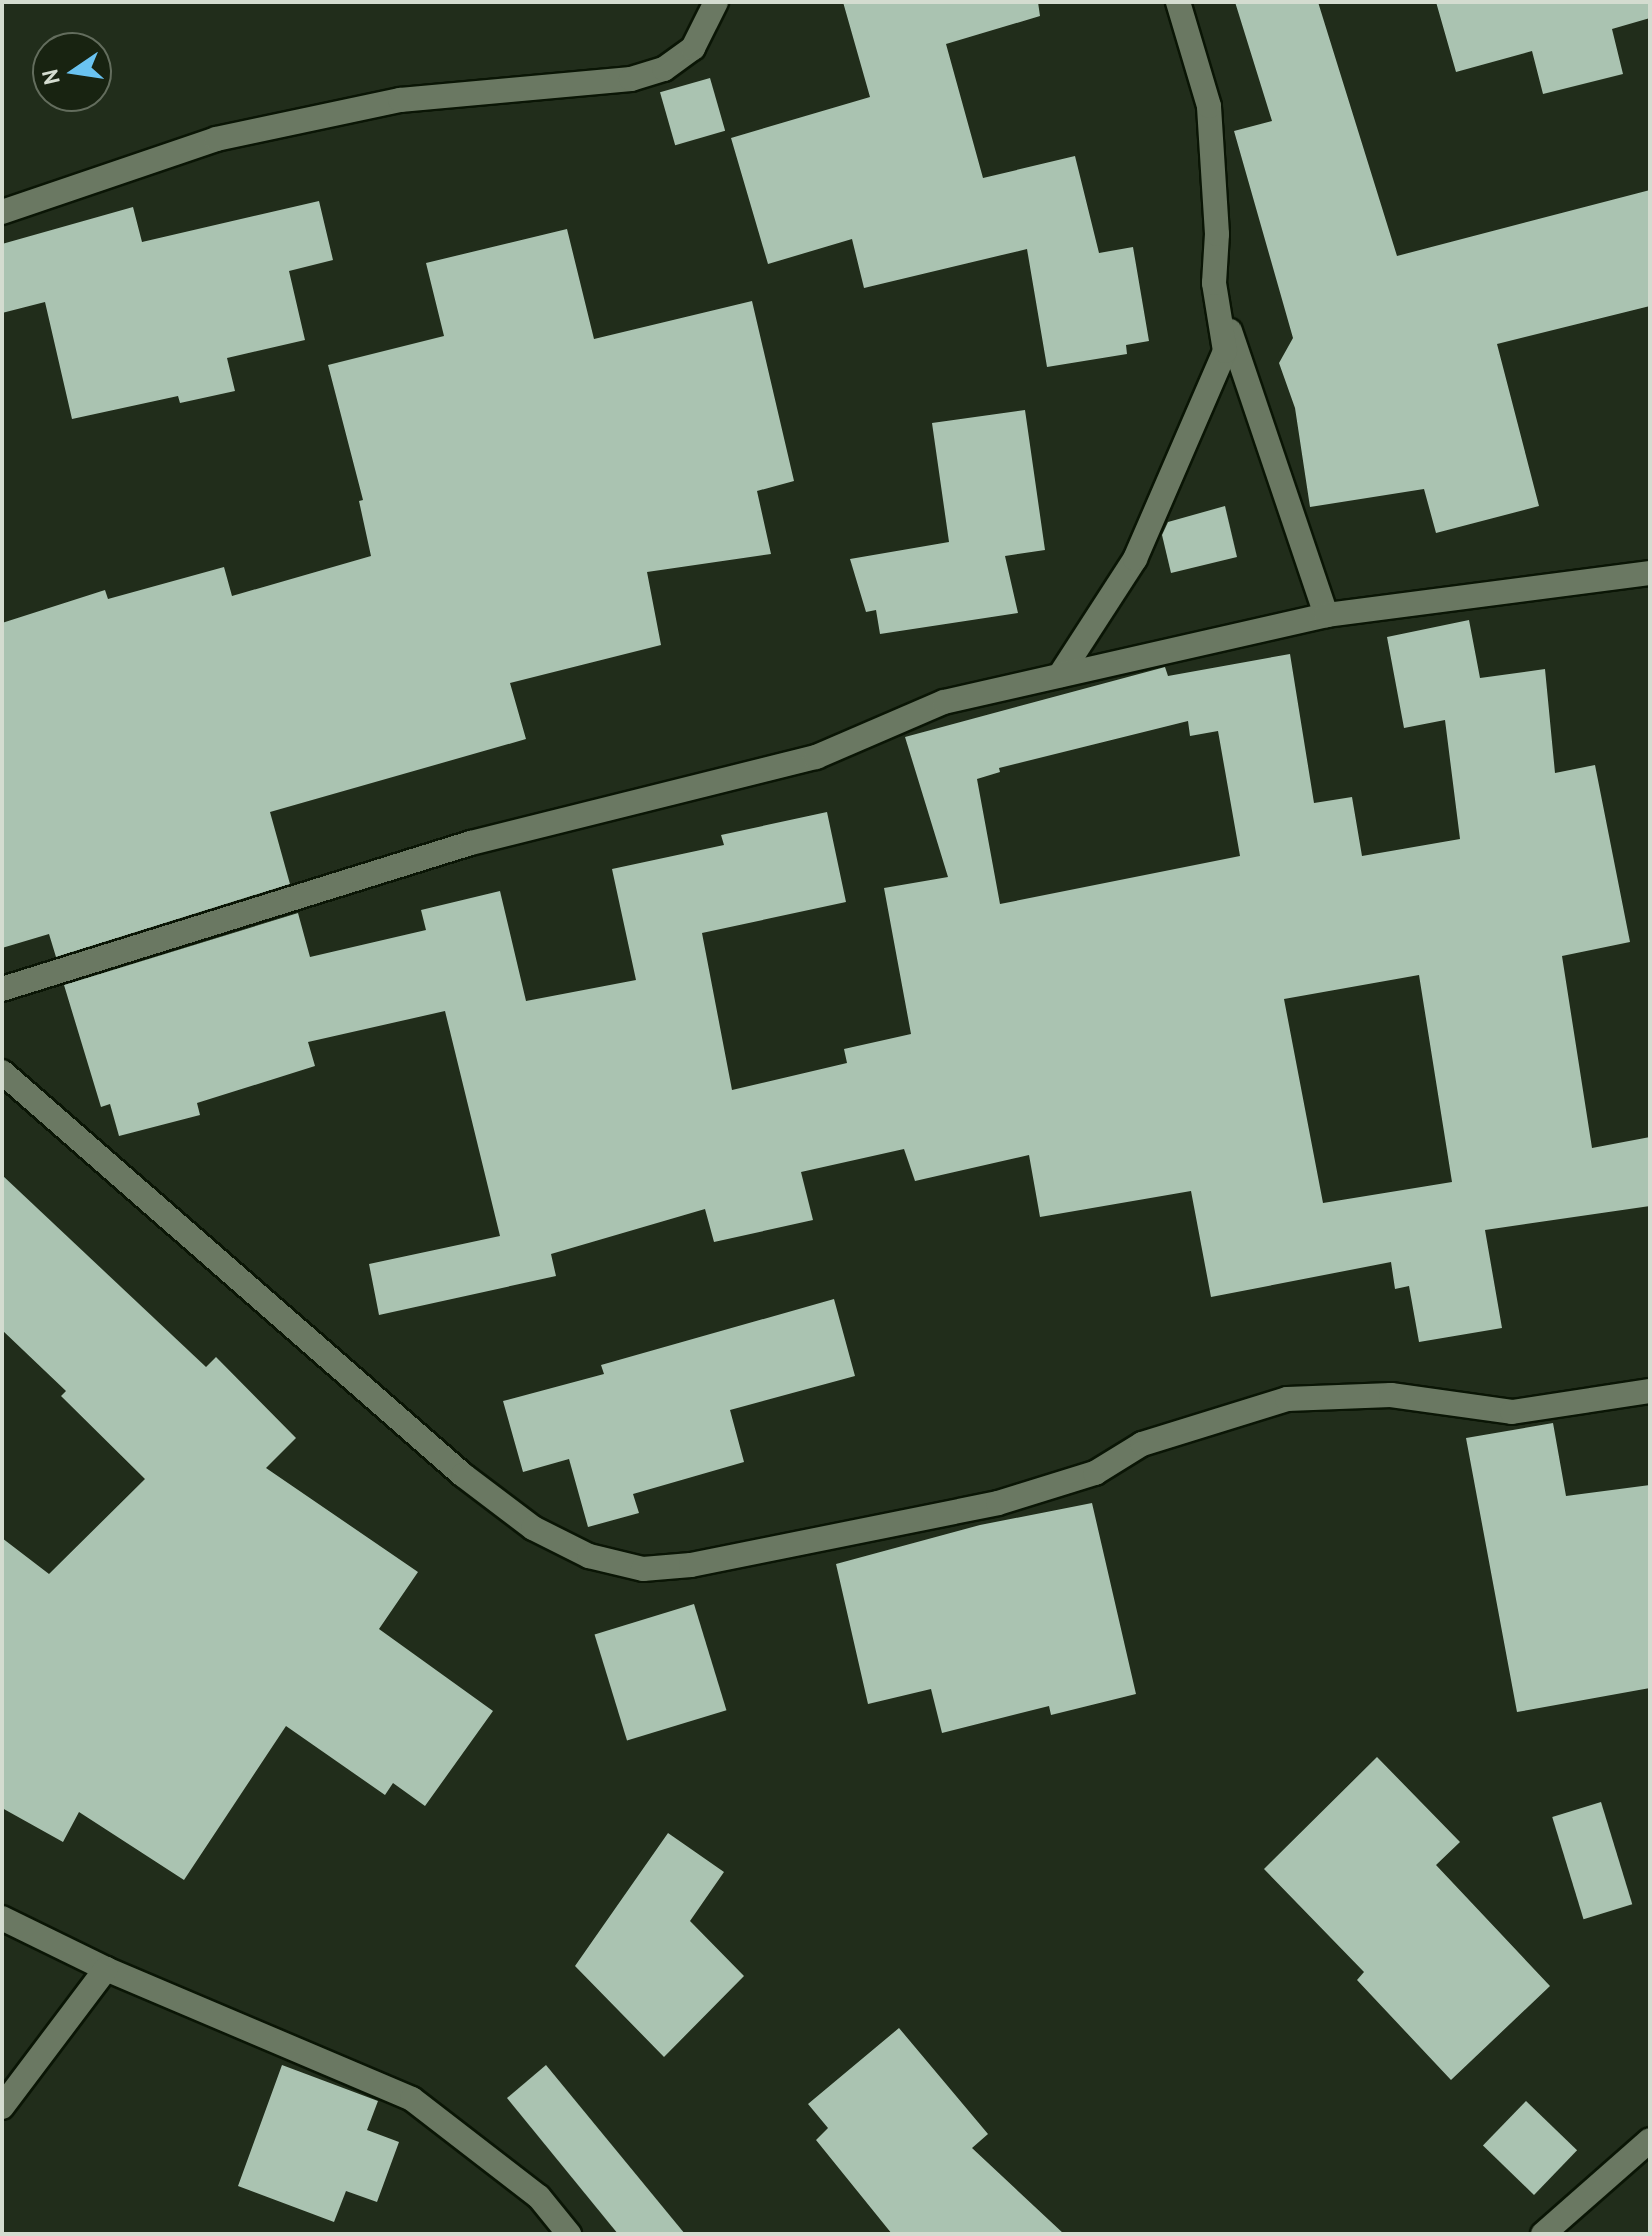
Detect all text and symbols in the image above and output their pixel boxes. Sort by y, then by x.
north arrow [32,32,112,112]
text: N [35,67,66,87]

